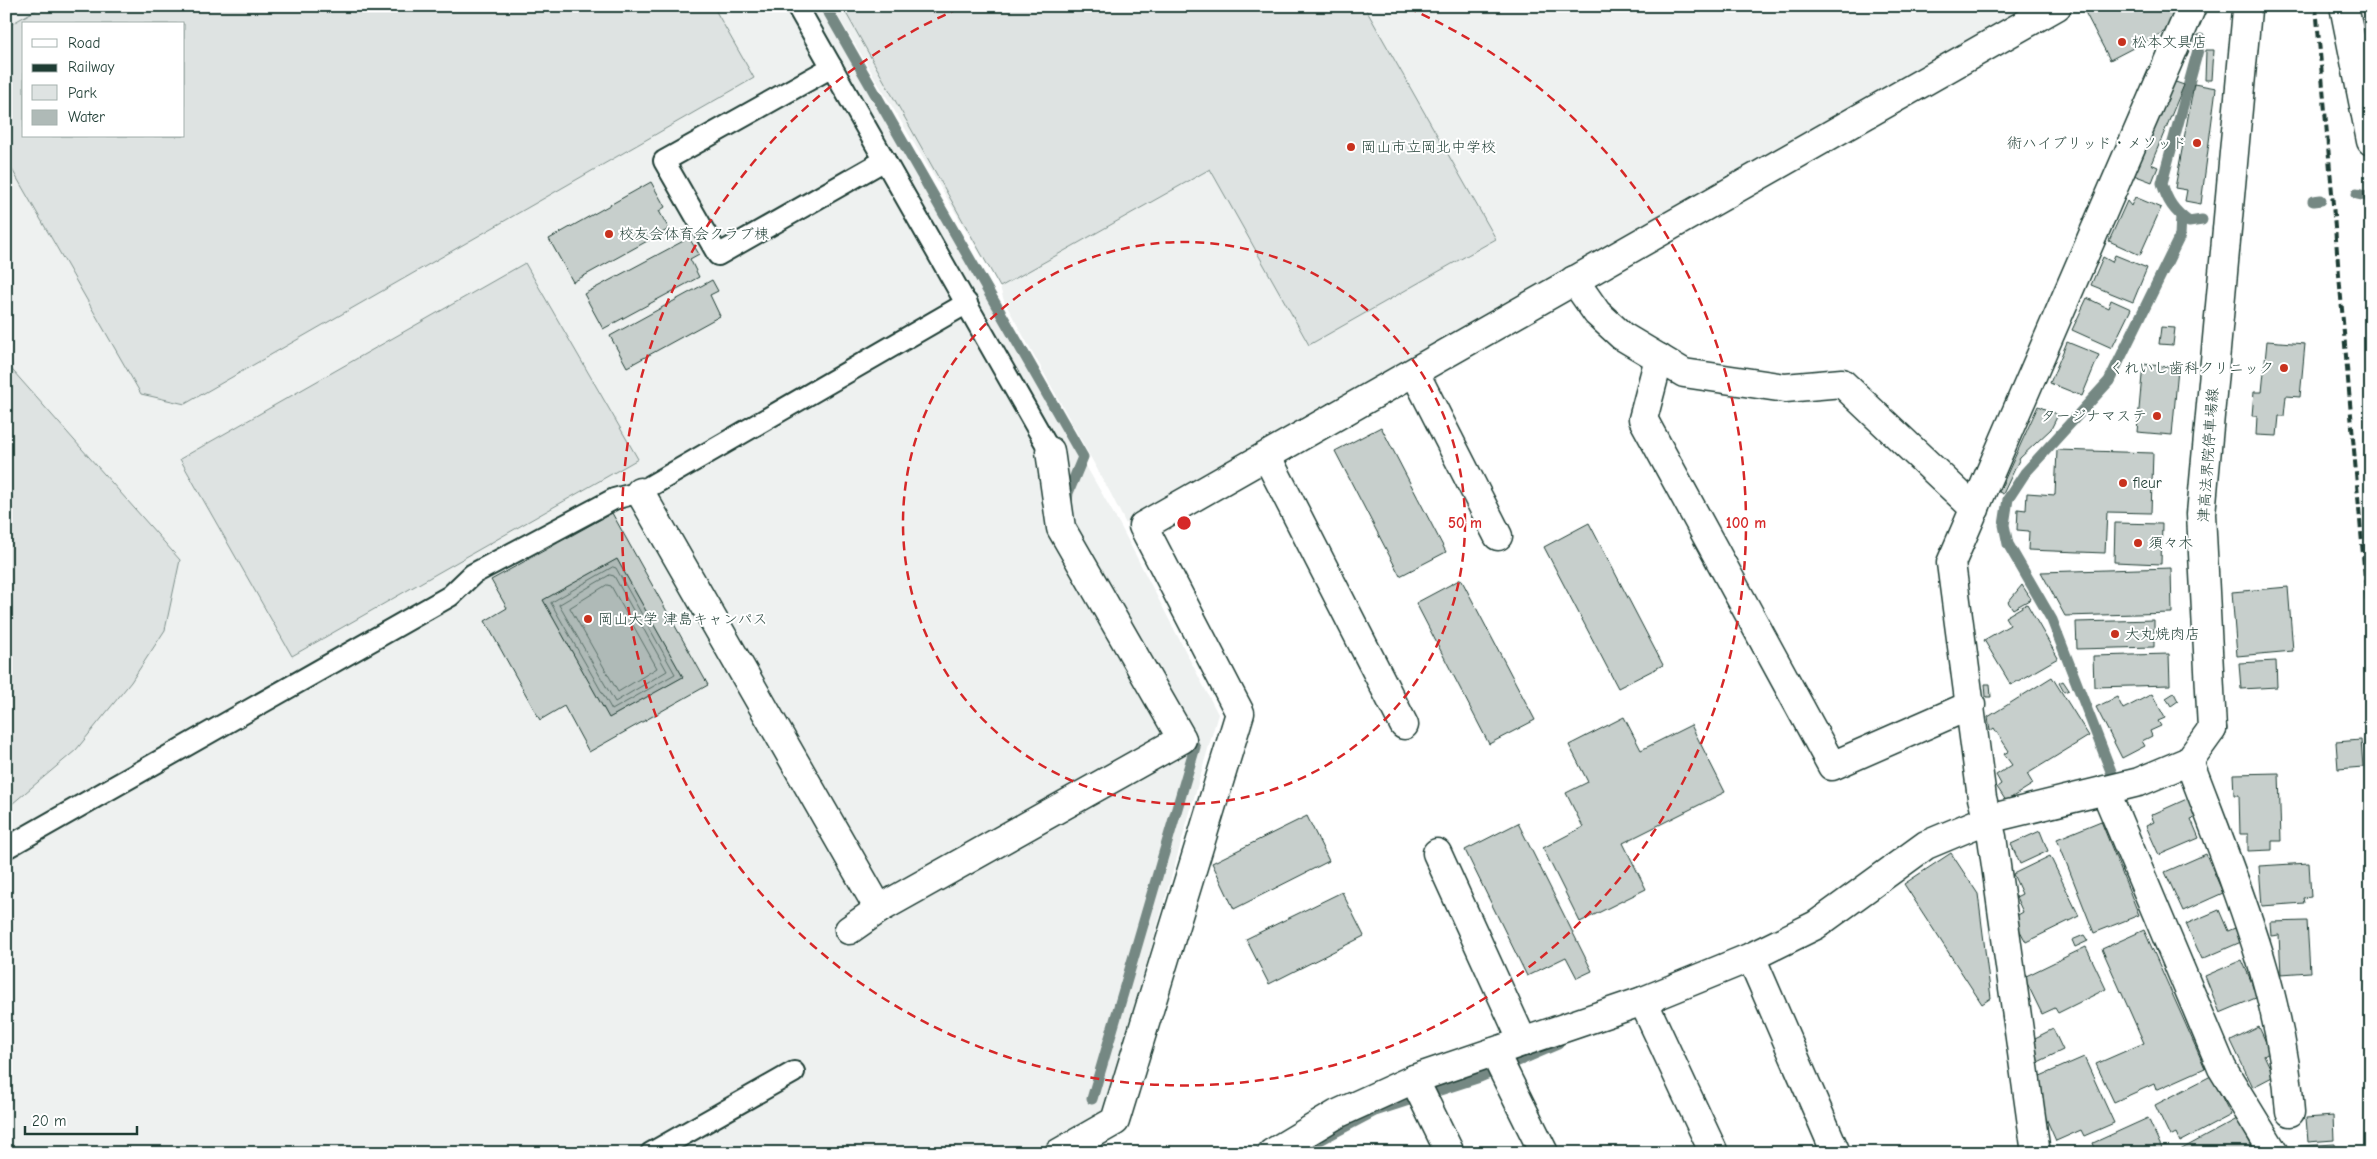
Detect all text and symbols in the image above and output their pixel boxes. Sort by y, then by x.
legend [22,22,185,138]
place label: 松本文具店 [2132,33,2207,51]
text: Road [68,34,100,52]
marker: 松本文具店 [2116,36,2128,48]
text: Railway [68,58,115,76]
text: Park [68,84,97,102]
text: Water [68,108,105,126]
place label: 術ハイブリッド・メソッド [2007,134,2187,152]
marker: 術ハイブリッド・メソッド [2191,137,2203,149]
place label: 岡山市立岡北中学校 [1361,138,1496,156]
marker: 岡山市立岡北中学校 [1345,141,1357,153]
place label: 校友会体育会クラブ棟 [619,225,769,243]
marker: 校友会体育会クラブ棟 [603,228,615,240]
place label: くれいし歯科クリニック [2109,359,2274,377]
marker: くれいし歯科クリニック [2278,362,2290,374]
street label: 津高法界院停車場線 [2194,387,2222,523]
place label: タージナマステ [2041,407,2147,425]
marker: タージナマステ [2151,410,2163,422]
place label: fleur [2132,474,2162,492]
marker: fleur [2117,477,2129,489]
centre of rings [1175,514,1193,532]
text: 50 m [1448,514,1482,532]
text: 100 m [1726,514,1766,532]
place label: 須々木 [2148,534,2193,552]
marker: 須々木 [2132,537,2144,549]
place label: 岡山大学 津島キャンパス [598,610,767,628]
marker: 岡山大学 津島キャンパス [582,613,594,625]
place label: 大丸焼肉店 [2125,625,2200,643]
marker: 大丸焼肉店 [2109,628,2121,640]
scale bar [25,1104,138,1136]
text: 20 m [32,1112,66,1130]

